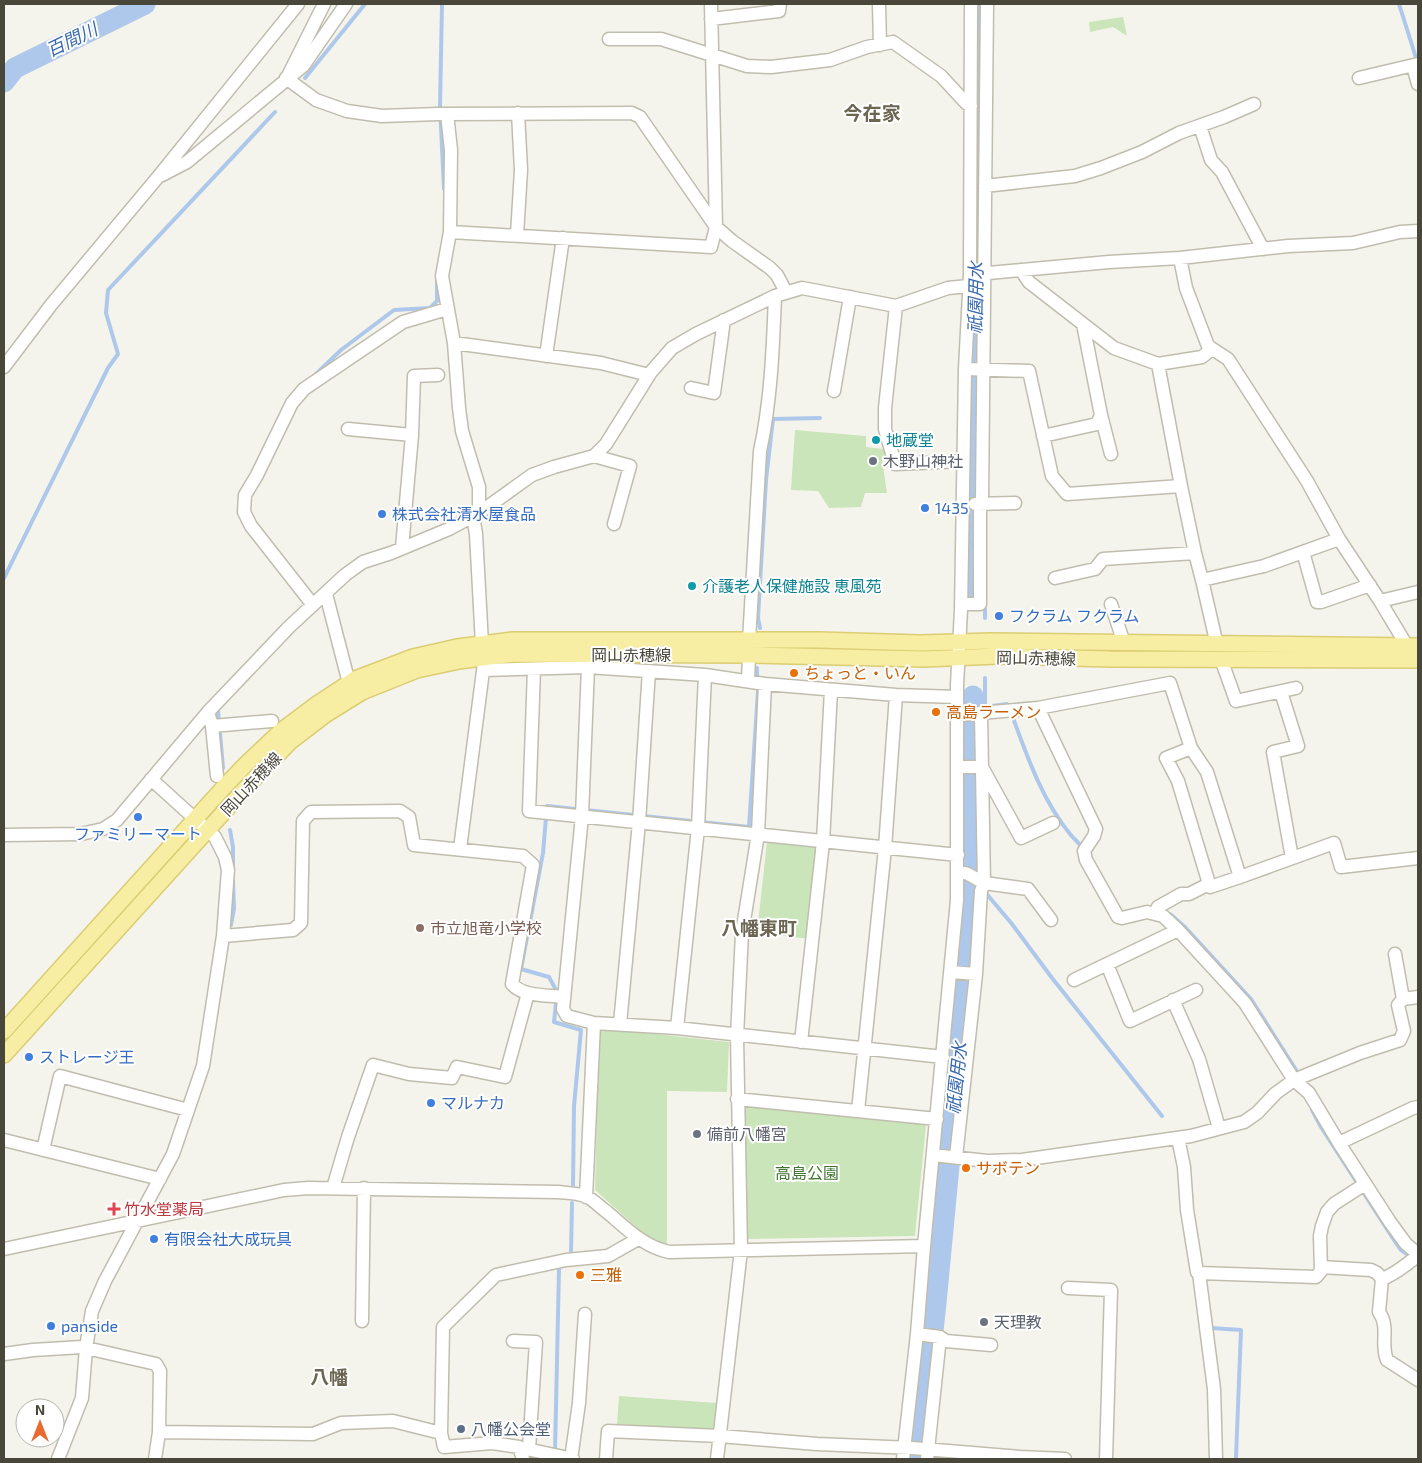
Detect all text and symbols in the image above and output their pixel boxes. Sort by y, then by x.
water label: 百間川 [42,17,102,61]
district label: 今在家 [843,101,901,124]
water label: 祇園用水 [963,260,987,334]
place label: 地蔵堂 [886,430,934,449]
marker: 地蔵堂 [870,434,882,446]
place label: 木野山神社 [883,451,963,470]
marker: 木野山神社 [867,455,879,467]
place label: 1435 [935,498,969,517]
marker: 1435 [919,502,931,514]
place label: 株式会社清水屋食品 [392,504,536,523]
marker: 株式会社清水屋食品 [376,508,388,520]
place label: 介護老人保健施設 恵風苑 [702,576,882,595]
marker: 介護老人保健施設 恵風苑 [686,580,698,592]
place label: フクラム フクラム [1009,606,1140,625]
marker: フクラム フクラム [993,610,1005,622]
street label: 岡山赤穂線 [591,645,671,664]
street label: 岡山赤穂線 [996,647,1076,668]
place label: ちょっと・いん [804,663,916,682]
marker: ちょっと・いん [788,667,800,679]
place label: 高島ラーメン [946,702,1041,721]
marker: 高島ラーメン [930,706,942,718]
street label: 岡山赤穂線 [216,748,285,819]
marker: ファミリーマート [132,811,144,823]
place label: ファミリーマート [74,824,202,843]
district label: 八幡東町 [721,916,797,939]
place label: 市立旭竜小学校 [430,918,542,937]
marker: 市立旭竜小学校 [414,922,426,934]
water label: 祇園用水 [941,1039,971,1115]
place label: ストレージ王 [39,1047,135,1066]
marker: ストレージ王 [23,1051,35,1063]
place label: マルナカ [441,1093,505,1112]
marker: マルナカ [425,1097,437,1109]
place label: 備前八幡宮 [707,1124,787,1143]
marker: 備前八幡宮 [691,1128,703,1140]
place label: サボテン [976,1158,1040,1177]
marker: サボテン [960,1162,972,1174]
park label: 高島公園 [775,1163,839,1182]
place label: 竹水堂薬局 [124,1199,204,1218]
marker: 竹水堂薬局 [108,1203,120,1215]
place label: 有限会社大成玩具 [164,1229,292,1248]
marker: 有限会社大成玩具 [148,1233,160,1245]
place label: 三雅 [590,1265,622,1284]
marker: 三雅 [574,1269,586,1281]
place label: 天理教 [994,1312,1042,1331]
place label: panside [61,1316,118,1335]
marker: 天理教 [978,1316,990,1328]
marker: panside [45,1320,57,1332]
district label: 八幡 [310,1365,348,1388]
north arrow [15,1398,65,1448]
text: N [35,1401,45,1418]
place label: 八幡公会堂 [471,1419,551,1438]
marker: 八幡公会堂 [455,1423,467,1435]

